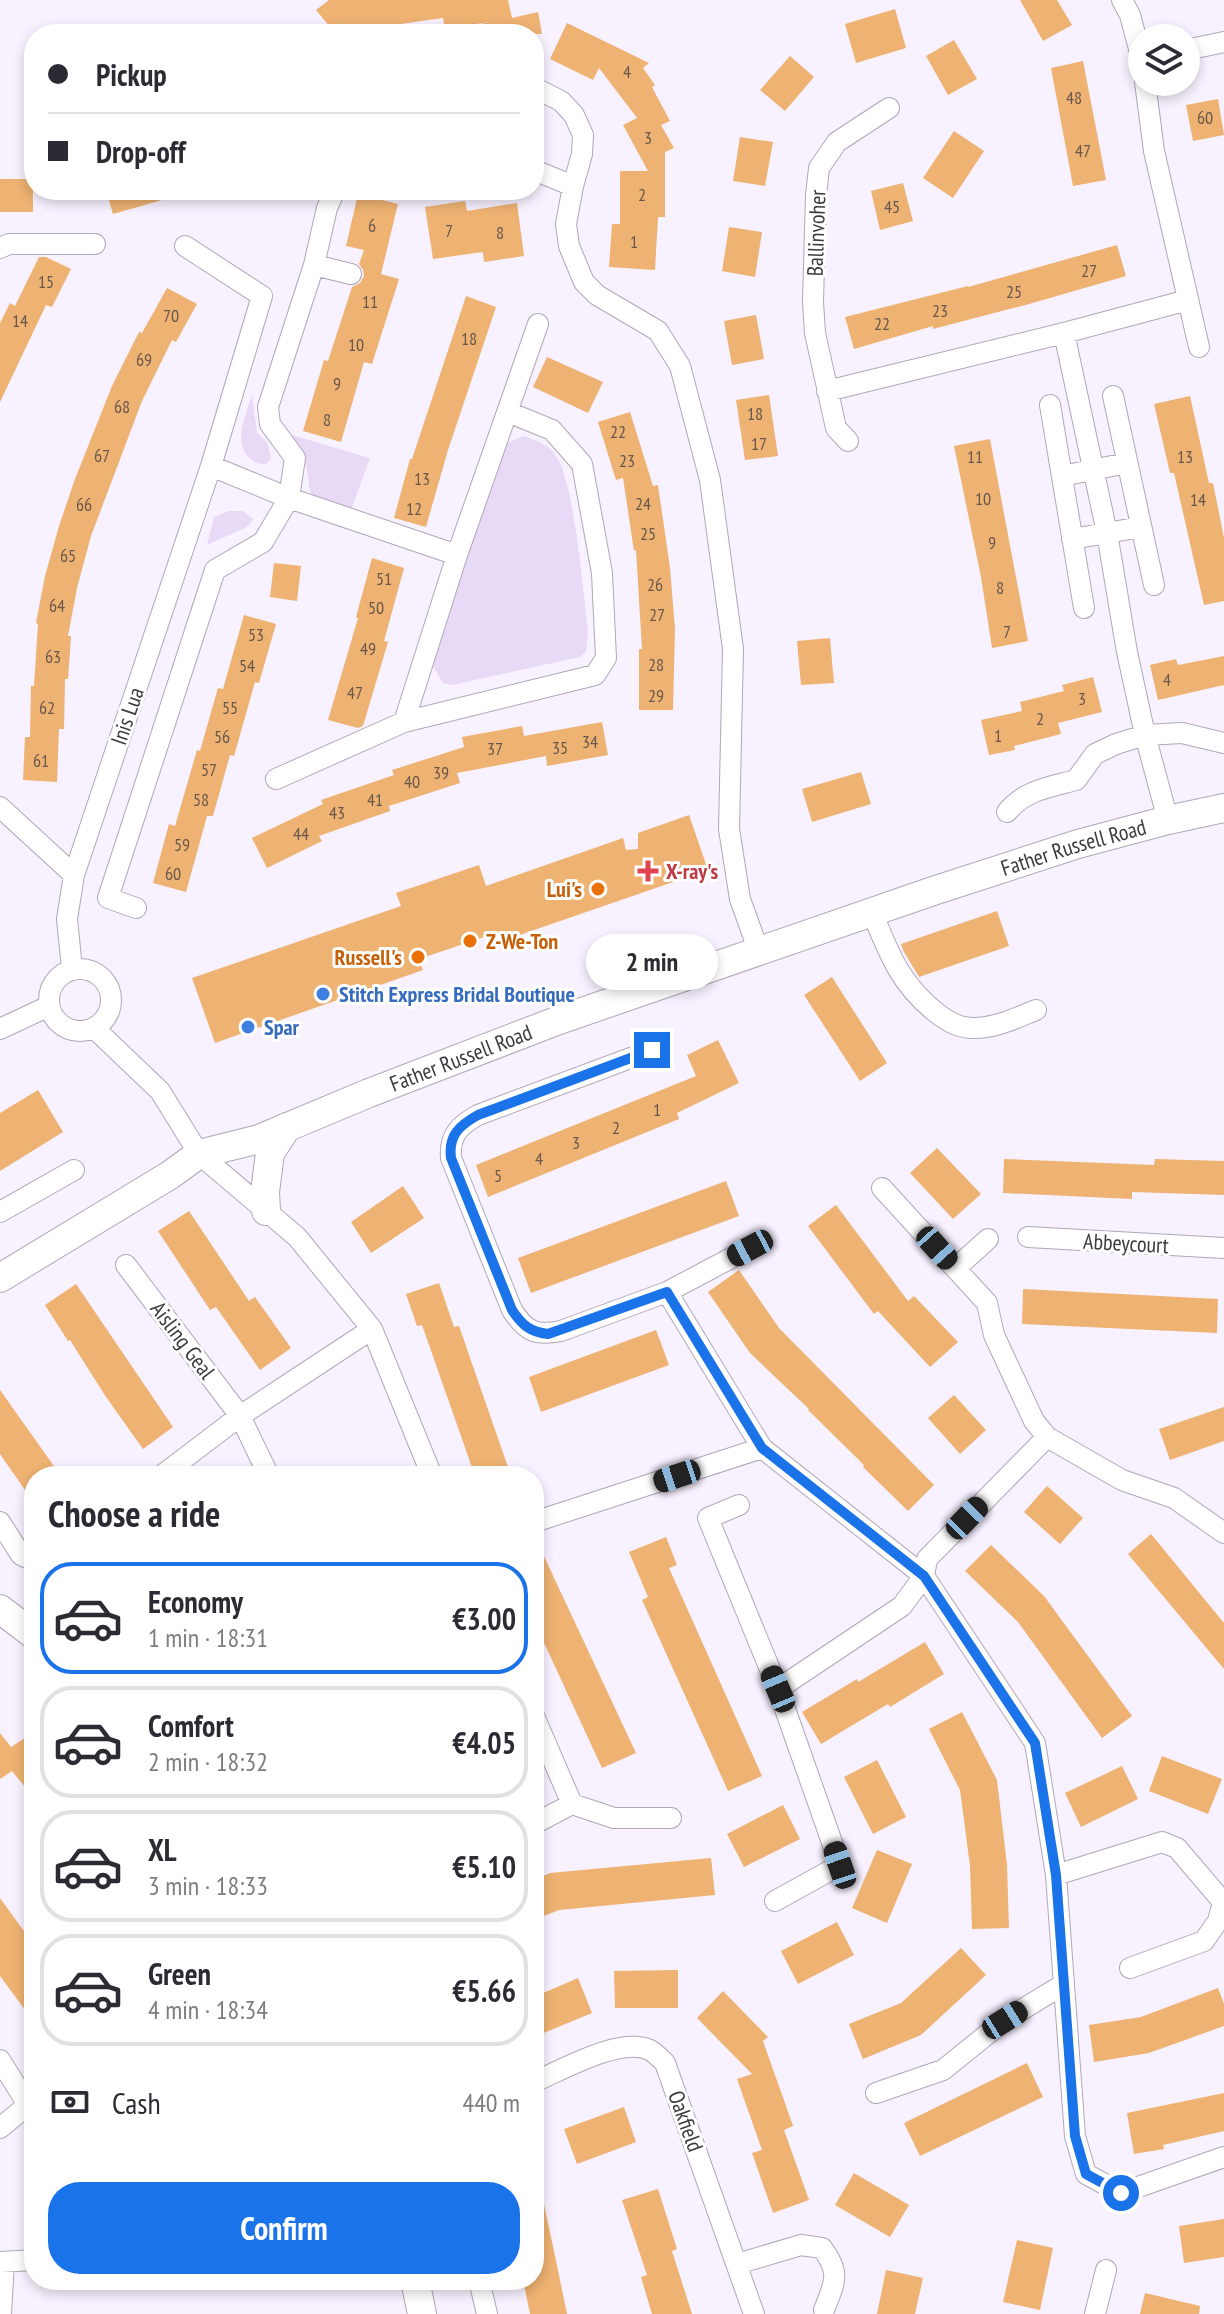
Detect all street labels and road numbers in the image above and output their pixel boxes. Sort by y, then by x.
street label: Ballinvoher [800,189,832,277]
street label: Inis Lua [104,684,150,748]
street label: Father Russell Road [997,812,1149,882]
street label: Father Russell Road [386,1018,536,1098]
street label: Abbeycourt [1083,1227,1169,1259]
street label: Aisling Geal [145,1296,222,1385]
street label: Oakfield [662,2087,710,2155]

